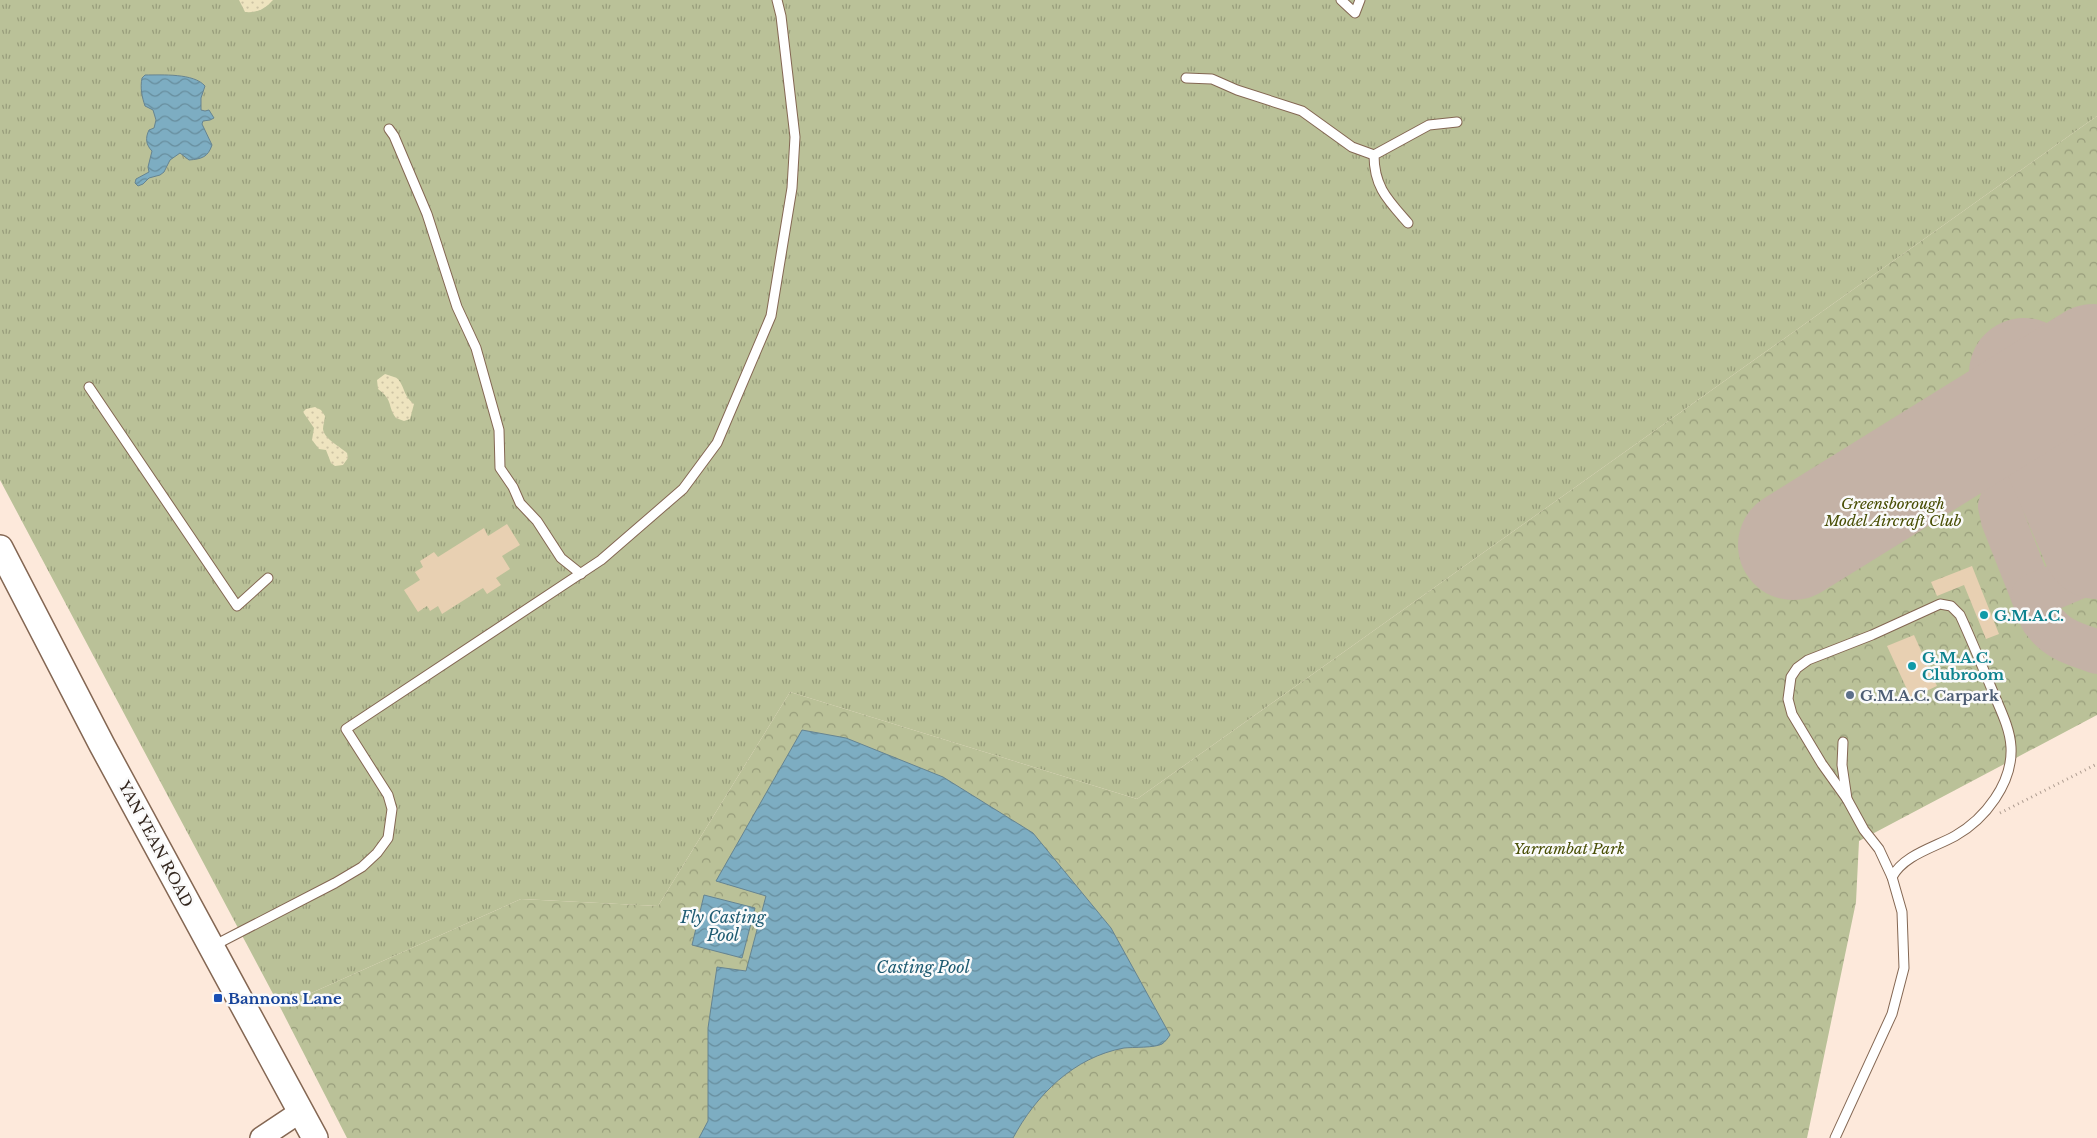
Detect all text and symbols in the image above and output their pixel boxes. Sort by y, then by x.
park label: Greensborough Model Aircraft Club [1823,494,1962,530]
place label: G.M.A.C. [1994,606,2064,625]
marker: G.M.A.C. [1978,609,1990,621]
place label: G.M.A.C. Clubroom [1922,648,2005,684]
marker: G.M.A.C. Clubroom [1906,660,1918,672]
place label: G.M.A.C. Carpark [1860,686,2000,705]
marker: G.M.A.C. Carpark [1844,689,1856,701]
street label: YAN YEAN ROAD [114,777,197,910]
park label: Yarrambat Park [1513,839,1625,858]
water label: Fly Casting Pool [680,907,767,945]
water label: Casting Pool [876,957,971,977]
place label: Bannons Lane [228,989,342,1008]
marker: Bannons Lane [212,992,224,1004]

